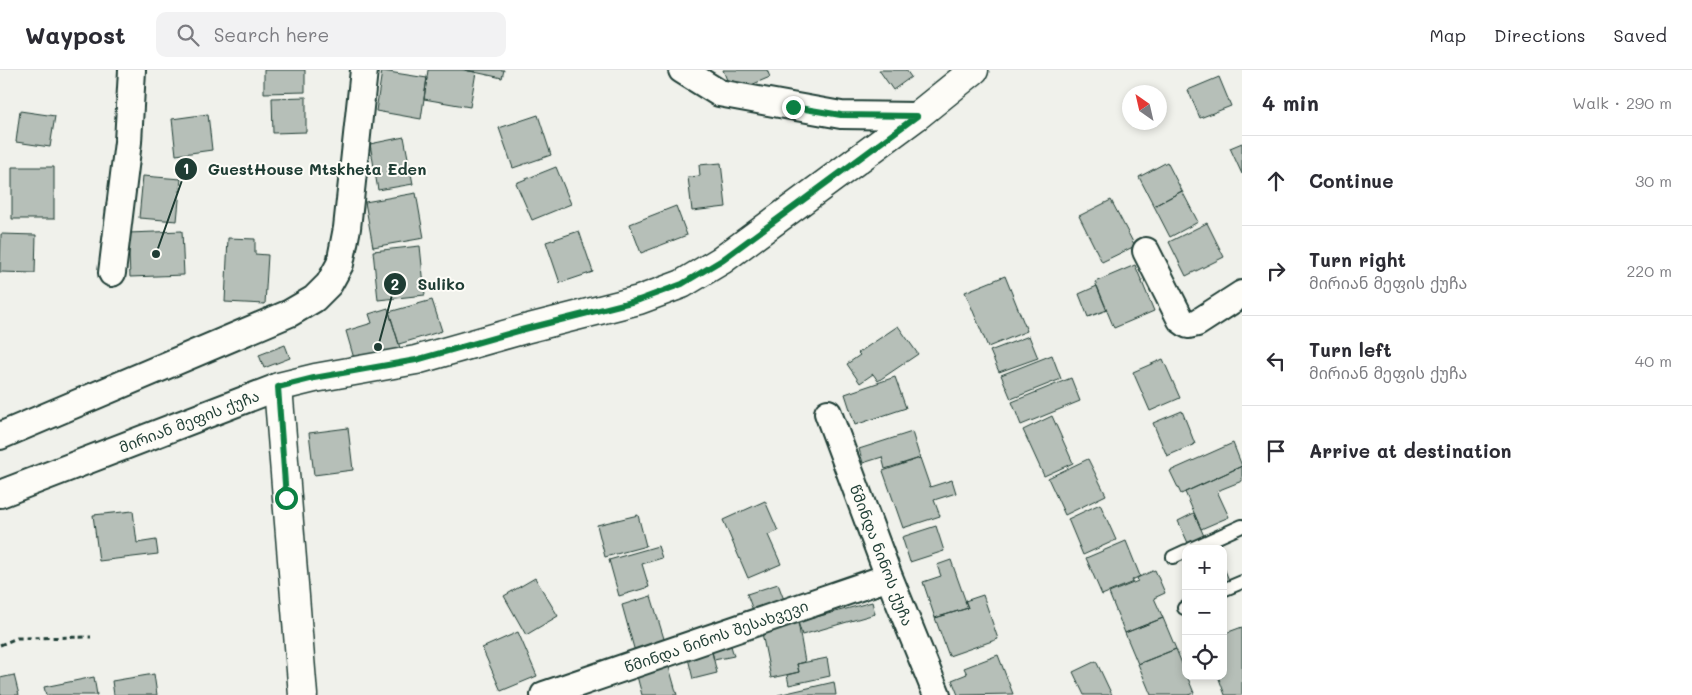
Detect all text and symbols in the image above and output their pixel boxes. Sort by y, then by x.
search box [156,12,506,57]
text: Waypost [25,19,126,50]
icon: search [174,21,202,49]
text: Search here [214,22,329,47]
text: Map [1429,23,1466,47]
text: Directions [1494,23,1586,47]
text: Saved [1614,23,1667,47]
north arrow [1122,85,1167,130]
text: 4 min [1262,89,1319,116]
text: Walk · 290 m [1572,92,1672,113]
route end [782,96,805,119]
callout: GuestHouse Mtskheta Eden [173,153,437,184]
text: 1 [183,158,189,178]
text: GuestHouse Mtskheta Eden [208,158,426,179]
icon: ahead [1262,167,1290,195]
text: Continue [1309,168,1394,193]
text: 30 m [1635,170,1672,191]
text: Turn right [1309,247,1406,272]
icon: right [1262,257,1290,285]
text: 220 m [1626,260,1672,281]
callout: Suliko [383,269,475,300]
text: მირიან მეფის ქუჩა [1309,272,1467,293]
text: Suliko [417,273,465,294]
text: 2 [391,274,399,294]
text: Turn left [1309,337,1392,362]
icon: left [1262,347,1290,375]
text: 40 m [1635,350,1672,371]
text: მირიან მეფის ქუჩა [1309,362,1467,383]
street label: მირიან მეფის ქუჩა [116,385,262,457]
icon: arrive [1262,437,1290,465]
text: Arrive at destination [1309,438,1512,463]
street label: წმინდა ნინოს ქუჩა [846,481,918,629]
route start [275,487,298,510]
map controls [1182,545,1227,680]
button: + [1182,545,1227,590]
button: − [1182,590,1227,635]
street label: წმინდა ნინოს შესახვევი [621,595,811,677]
button: locate [1182,635,1227,680]

